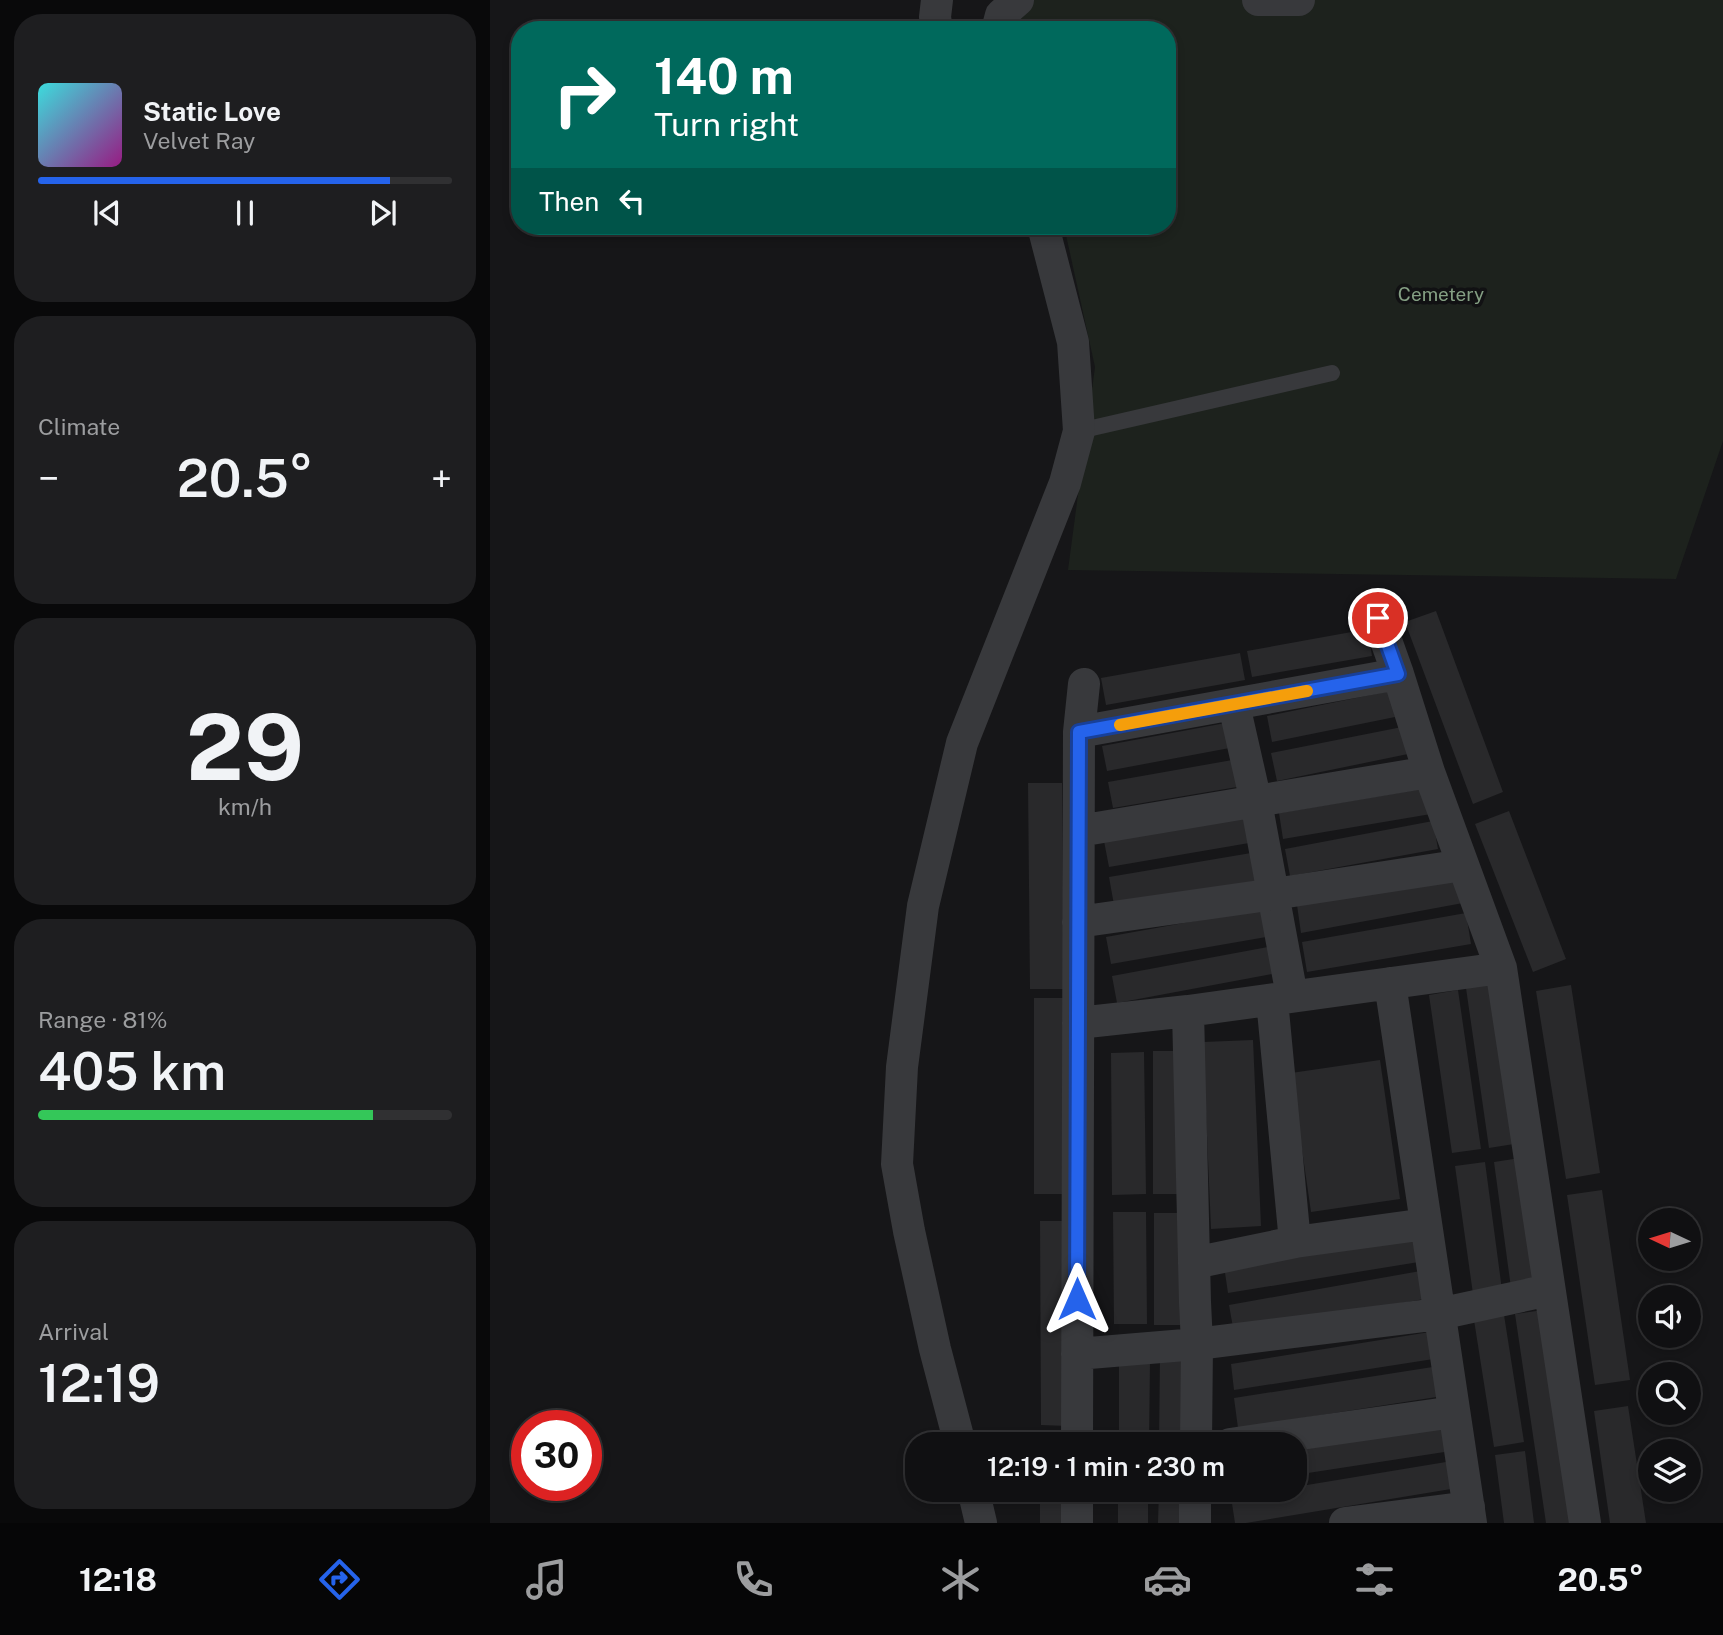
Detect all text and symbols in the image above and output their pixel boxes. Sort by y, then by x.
text: 140 m [654,47,794,105]
icon: right [539,49,630,140]
text: Static Love [143,96,281,127]
text: Turn right [654,106,799,143]
text: Velvet Ray [143,127,255,154]
icon: left [613,182,651,220]
text: Then [539,186,599,217]
icon: previous [88,194,126,232]
icon: pause [226,194,264,232]
icon: next [364,194,402,232]
park label: Cemetery [1398,283,1484,305]
text: Climate [38,413,120,440]
text: 20.5° [177,448,313,509]
text: − [38,456,59,501]
text: + [431,456,452,501]
pin [1348,588,1408,648]
icon: arrive [1359,599,1397,637]
text: 29 [186,694,304,800]
text: km/h [218,793,272,820]
text: Range · 81% [38,1006,167,1033]
text: 405 km [38,1041,226,1102]
north arrow [1638,1208,1701,1270]
map controls [1638,1208,1701,1502]
position arrow [1040,1262,1114,1336]
button: sound [1638,1285,1701,1348]
text: Arrival [38,1318,109,1345]
text: 12:19 [38,1353,160,1414]
button: search [1638,1362,1701,1425]
speed limit sign: 30 [511,1410,602,1501]
button: layers [1638,1439,1701,1502]
text: 12:19 · 1 min · 230 m [987,1451,1225,1482]
icon: directions [315,1555,364,1604]
icon: music [522,1555,571,1604]
icon: phone [729,1555,778,1604]
icon: climate [936,1555,985,1604]
icon: car [1143,1555,1192,1604]
icon: filters [1350,1555,1399,1604]
text: 12:18 [79,1561,157,1598]
text: 20.5° [1558,1561,1644,1598]

